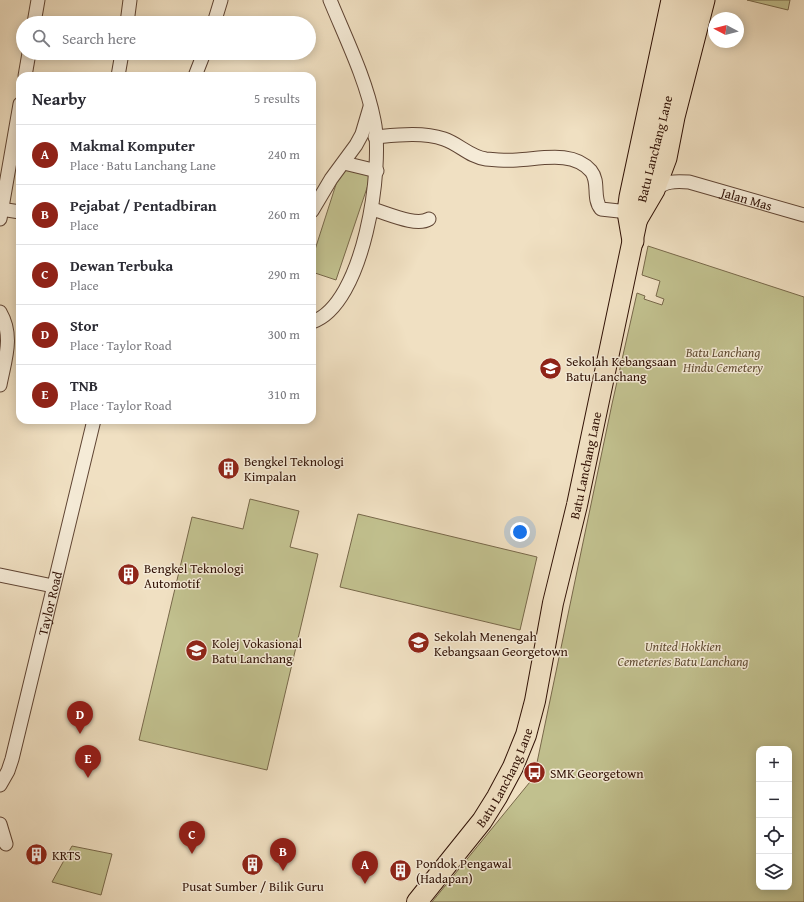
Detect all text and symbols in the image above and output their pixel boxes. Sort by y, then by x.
north arrow [708,12,744,48]
search box [16,16,316,60]
icon: search [30,27,52,49]
text: Search here [62,28,136,49]
text: Nearby [32,86,86,111]
text: 5 results [254,89,300,108]
street label: Batu Lanchang Lane [632,93,677,204]
text: Makmal Komputer [70,135,195,156]
text: A [41,145,49,164]
text: 240 m [268,145,300,164]
text: Place · Batu Lanchang Lane [70,156,216,175]
street label: Jalan Mas [717,182,774,215]
text: Pejabat / Pentadbiran [70,195,217,216]
text: B [41,205,49,224]
text: 260 m [268,205,300,224]
text: Place [70,216,99,235]
text: Dewan Terbuka [70,255,173,276]
text: C [41,265,49,284]
text: 290 m [268,265,300,284]
text: Place [70,276,99,295]
text: Stor [70,315,98,336]
text: D [41,325,49,344]
text: 300 m [268,325,300,344]
text: Place · Taylor Road [70,336,172,355]
park label: Batu Lanchang Hindu Cemetery [682,343,763,377]
place label: Sekolah Kebangsaan Batu Lanchang [566,352,677,386]
school or university icon: Sekolah Kebangsaan Batu Lanchang [538,355,564,381]
text: TNB [70,375,98,396]
text: E [42,385,48,404]
text: 310 m [268,385,300,404]
text: Place · Taylor Road [70,396,172,415]
street label: Batu Lanchang Lane [565,410,606,521]
place label: Bengkel Teknologi Kimpalan [244,452,344,486]
building icon: Bengkel Teknologi Kimpalan [216,455,242,481]
your location [510,522,530,542]
place label: Bengkel Teknologi Automotif [144,559,244,593]
building icon: Bengkel Teknologi Automotif [116,562,142,588]
street label: Taylor Road [33,569,67,637]
place label: Sekolah Menengah Kebangsaan Georgetown [434,627,569,661]
school or university icon: Sekolah Menengah Kebangsaan Georgetown [405,630,431,656]
place label: Kolej Vokasional Batu Lanchang [212,634,302,668]
school or university icon: Kolej Vokasional Batu Lanchang [183,637,209,663]
park label: United Hokkien Cemeteries Batu Lanchang [617,637,749,671]
pin: D [67,701,93,734]
street label: Batu Lanchang Lane [471,726,537,832]
pin: E [75,745,101,778]
map controls [756,746,792,890]
button: + [756,746,792,782]
bus stop icon: SMK Georgetown [521,760,547,786]
place label: SMK Georgetown [550,764,644,783]
button: − [756,782,792,818]
button: locate [756,818,792,854]
pin: C [179,821,205,854]
pin: B [270,838,296,871]
building icon: KRTS [23,842,49,868]
place label: KRTS [52,846,81,865]
building icon: Pusat Sumber / Bilik Guru [240,851,266,877]
pin: A [352,851,378,884]
place label: Pondok Pengawal (Hadapan) [416,854,512,888]
button: layers [756,854,792,890]
building icon: Pondok Pengawal (Hadapan) [388,857,414,883]
place label: Pusat Sumber / Bilik Guru [182,877,324,896]

